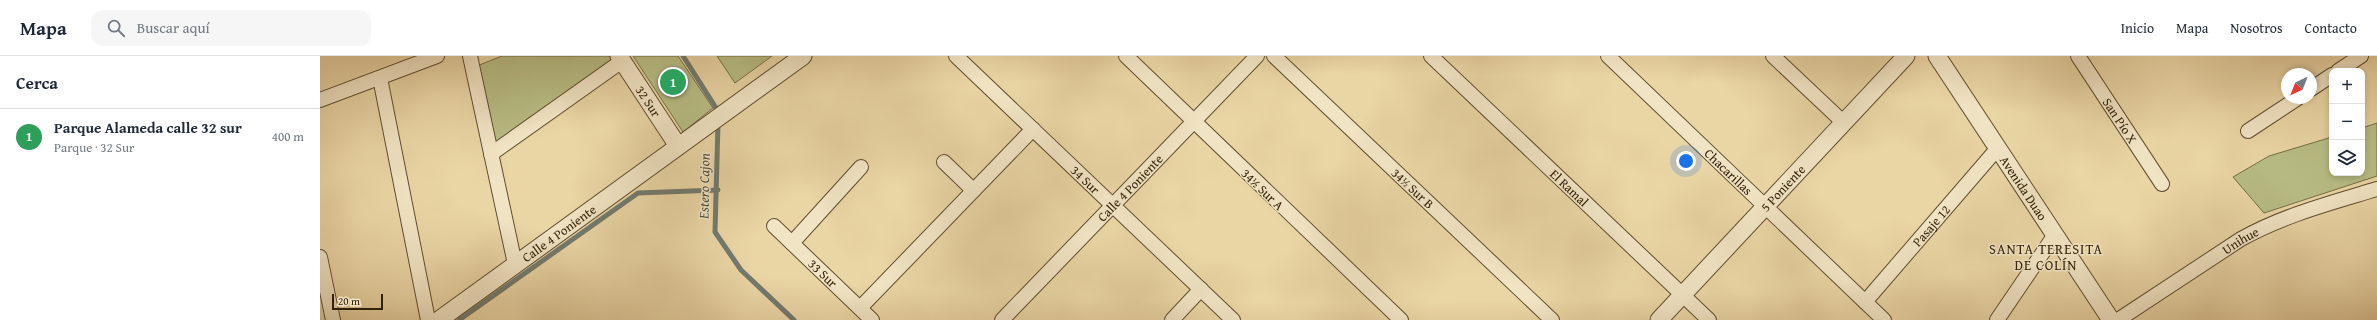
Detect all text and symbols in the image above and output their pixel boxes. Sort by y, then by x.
search box [91,10,371,46]
text: Mapa [20,14,67,42]
icon: search [105,17,127,39]
text: Buscar aquí [137,17,210,38]
text: Inicio [2121,18,2154,38]
text: Mapa [2176,18,2208,38]
text: Nosotros [2230,18,2283,38]
text: Contacto [2305,18,2357,38]
pin: 1 [660,67,686,97]
north arrow [2281,68,2317,104]
map controls [2329,68,2365,176]
button: + [2329,68,2365,104]
text: Cerca [16,70,58,95]
street label: 32 Sur [631,82,666,121]
street label: San Pío X [2098,94,2142,147]
button: − [2329,104,2365,140]
text: Parque Alameda calle 32 sur [54,117,242,138]
text: 1 [26,127,32,146]
text: 400 m [272,127,304,146]
text: Parque · 32 Sur [54,138,134,157]
button: layers [2329,140,2365,176]
street label: Chacarillas [1700,144,1757,199]
street label: Calle 4 Poniente [1093,150,1167,226]
your location [1676,151,1696,171]
street label: Avenida Duao [1995,152,2052,225]
water label: Estero Cajon [693,153,715,220]
street label: 34 Sur [1066,161,1105,199]
street label: 5 Poniente [1756,161,1810,216]
street label: 34½ Sur A [1237,164,1288,215]
street label: 34½ Sur B [1387,164,1438,213]
street label: El Ramal [1546,165,1593,211]
street label: Calle 4 Poniente [518,200,600,267]
street label: Pasaje 12 [1908,201,1955,251]
street label: Unihue [2218,222,2262,259]
district label: SANTA TERESITA DE COLÍN [1989,239,2103,275]
street label: 33 Sur [804,255,842,293]
scale bar [332,292,383,311]
text: 20 m [338,293,360,309]

